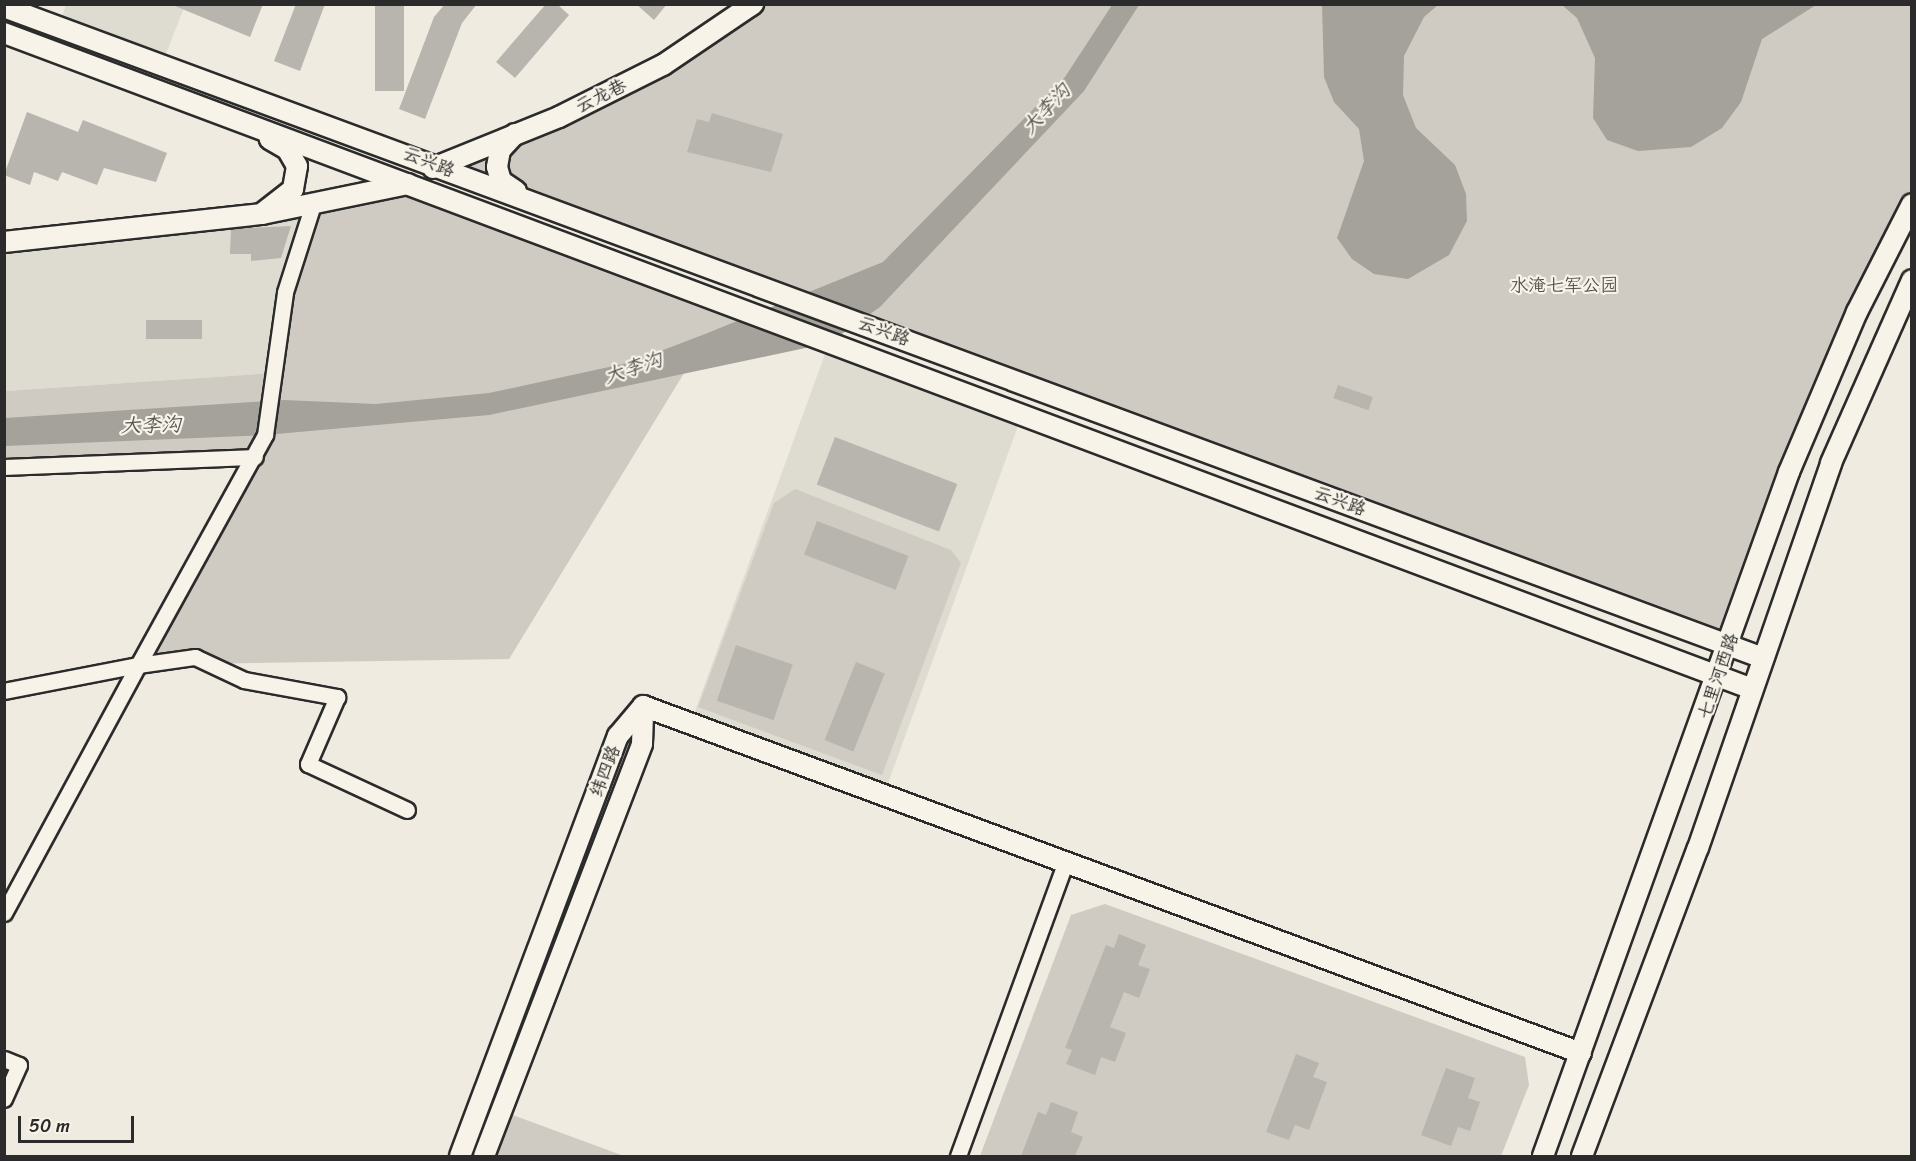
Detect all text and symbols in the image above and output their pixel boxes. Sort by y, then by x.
street label: 云龙巷 [572,74,630,118]
water label: 大李沟 [1017,79,1075,139]
street label: 云兴路 [400,142,458,182]
park label: 水淹七军公园 [1510,274,1618,296]
street label: 云兴路 [855,312,913,350]
water label: 大李沟 [601,347,665,389]
water label: 大李沟 [121,412,181,438]
street label: 云兴路 [1311,482,1369,520]
street label: 七里河西路 [1693,630,1743,722]
street label: 纬四路 [585,742,625,800]
scale bar [21,1104,136,1142]
text: 50 m [29,1110,70,1142]

